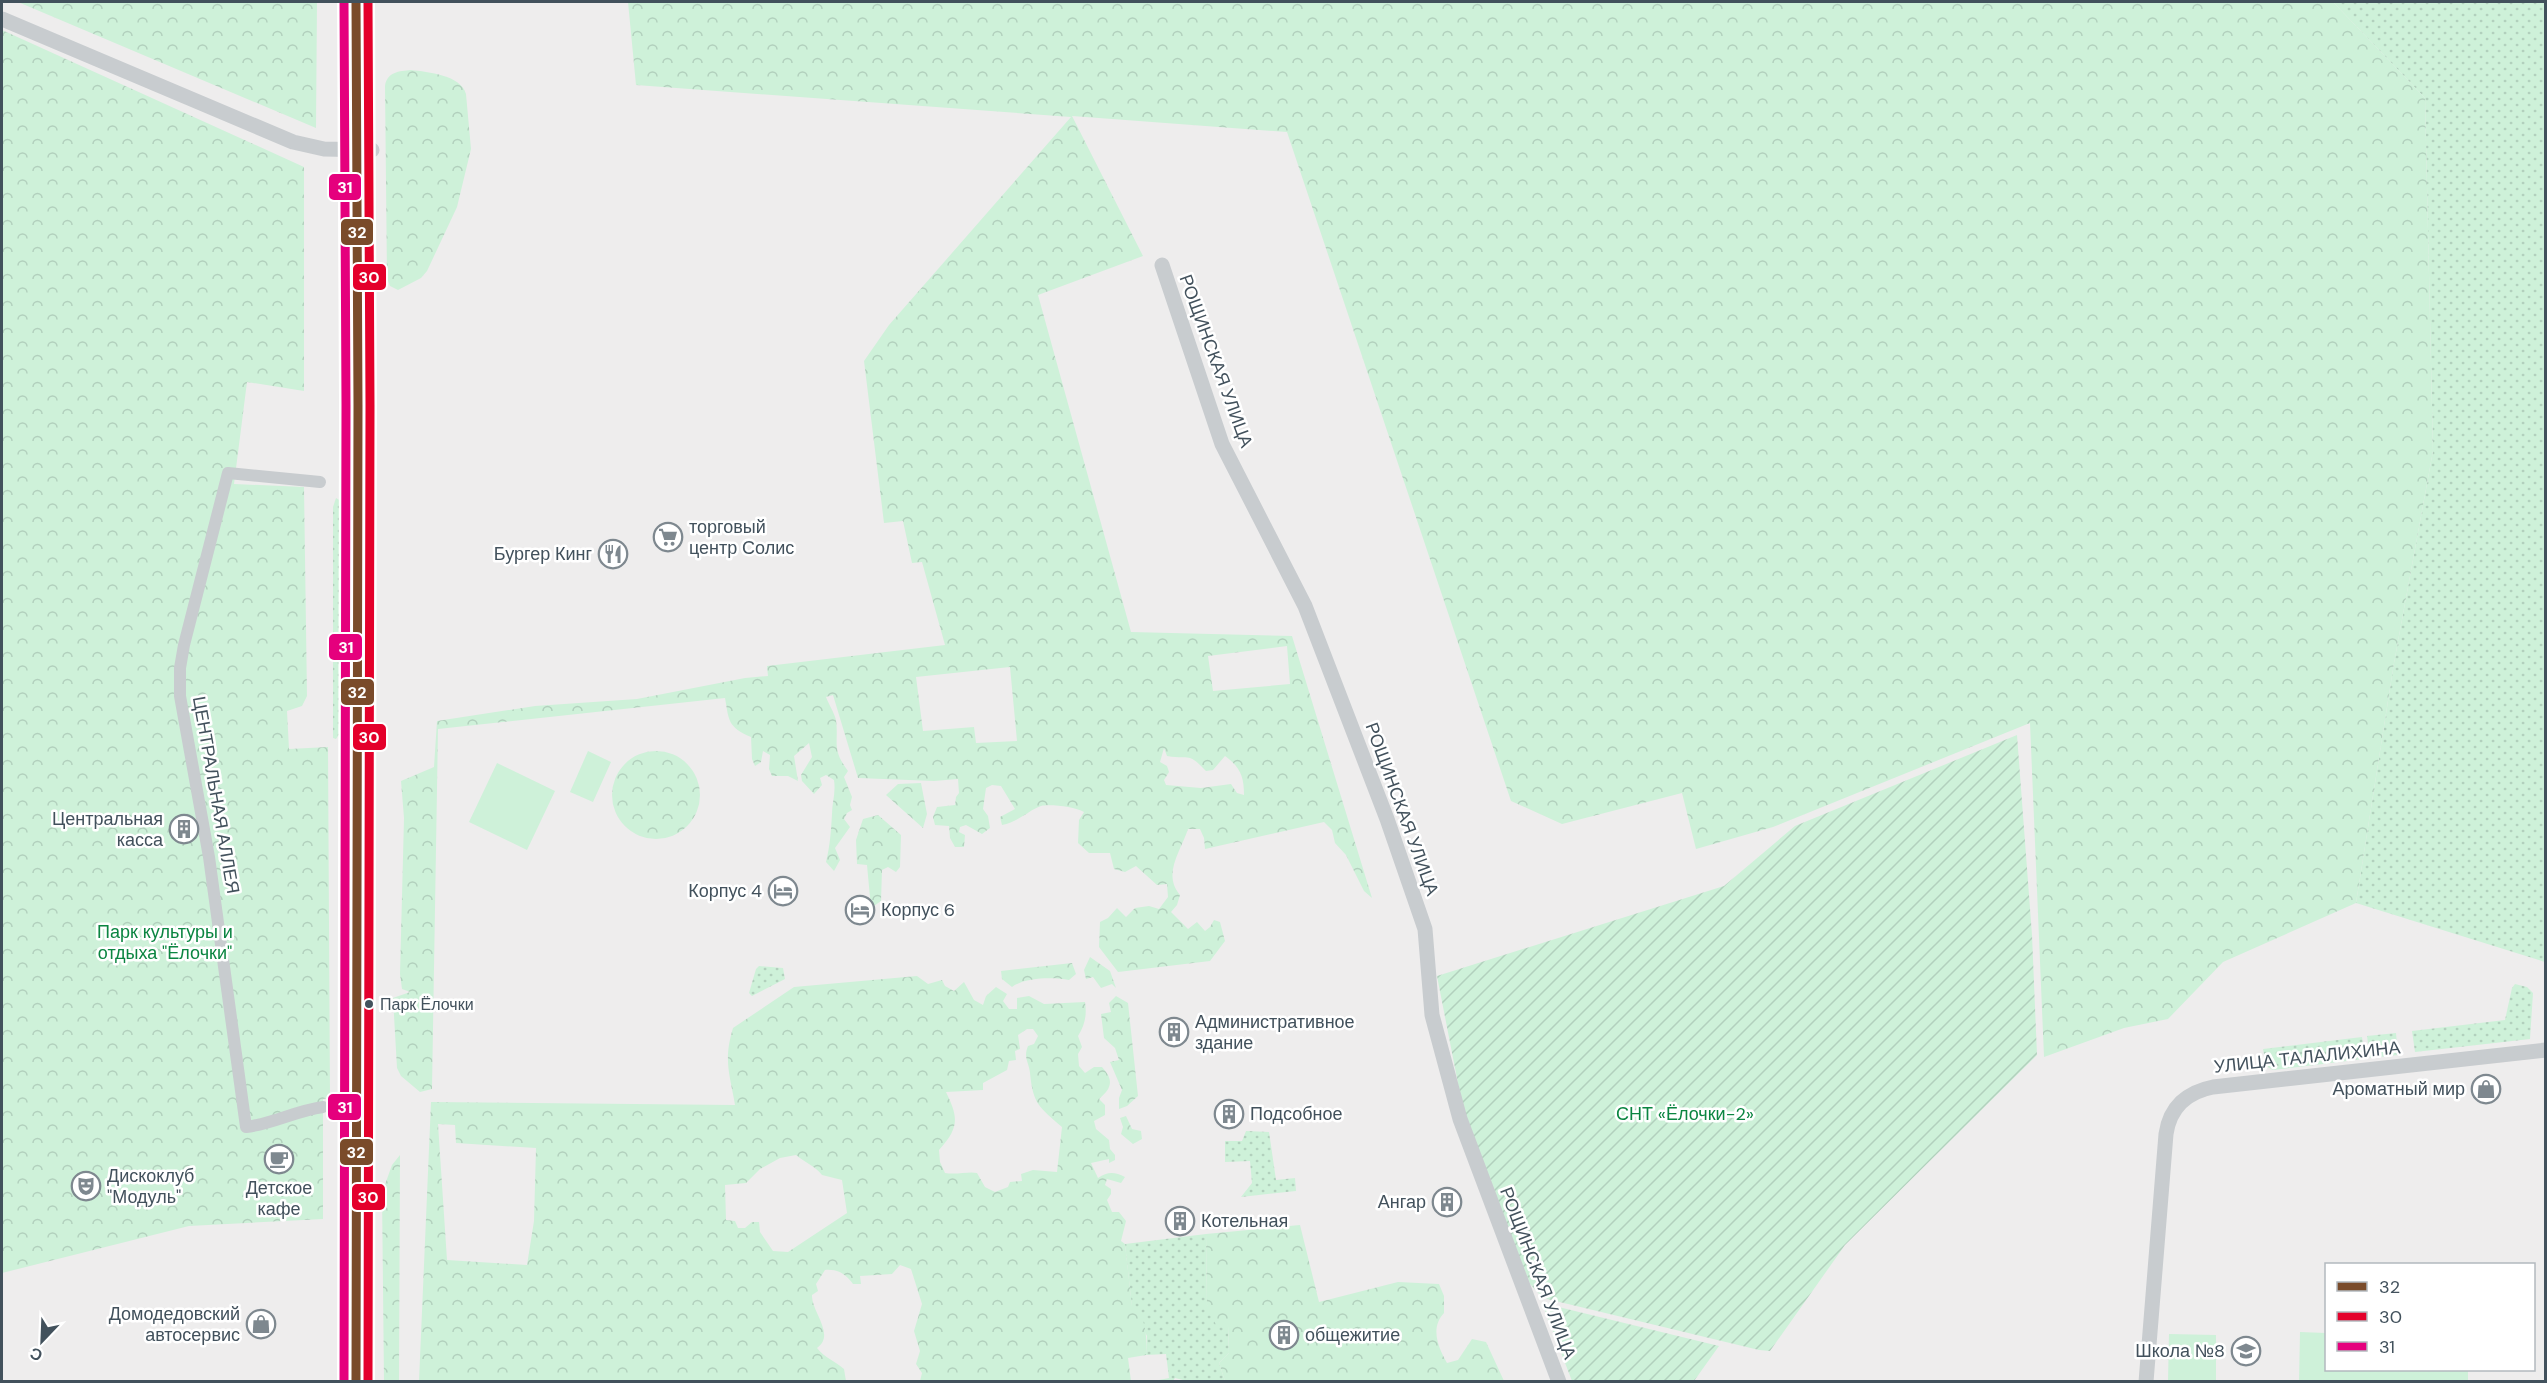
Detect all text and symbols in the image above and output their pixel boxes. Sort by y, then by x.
line badge: 31 [328,173,362,201]
text: 31 [337,177,353,198]
line badge: 32 [340,218,374,246]
text: 32 [348,222,366,243]
line badge: 30 [352,263,387,291]
text: 30 [359,267,379,288]
street label: РОЩИНСКАЯ УЛИЦА [1173,271,1259,451]
place label: торговый центр Солис [689,515,794,560]
supermarket icon: торговый центр Солис [652,521,684,553]
restaurant icon: Бургер Кинг [597,538,629,570]
place label: Бургер Кинг [494,542,592,566]
line badge: 31 [328,633,363,661]
text: 31 [338,637,354,658]
line badge: 32 [340,678,375,706]
text: 32 [348,682,366,703]
street label: ЦЕНТРАЛЬНАЯ АЛЛЕЯ [187,694,245,896]
street label: РОЩИНСКАЯ УЛИЦА [1359,719,1445,899]
line badge: 30 [352,723,387,751]
text: 30 [359,727,379,748]
place label: Центральная касса [52,807,164,852]
building icon: Центральная касса [168,813,200,845]
hotel icon: Корпус 4 [767,875,799,907]
place label: Корпус 4 [688,879,762,903]
hotel icon: Корпус 6 [844,894,876,926]
place label: Корпус 6 [881,898,955,922]
park label: Парк культуры и отдыха "Ёлочки" [97,920,233,965]
place label: Парк Ёлочки [380,994,474,1015]
marker: Парк Ёлочки [363,998,375,1010]
place label: Административное здание [1195,1010,1355,1055]
building icon: Административное здание [1158,1016,1190,1048]
street label: УЛИЦА ТАЛАЛИХИНА [2213,1035,2401,1079]
shop icon: Ароматный мир [2470,1073,2502,1105]
place label: Ароматный мир [2333,1077,2465,1101]
line badge: 31 [327,1093,362,1121]
text: 31 [337,1097,353,1118]
building icon: Подсобное [1213,1098,1245,1130]
place label: Подсобное [1250,1102,1343,1126]
park label: СНТ «Ёлочки-2» [1616,1102,1754,1126]
line badge: 32 [339,1138,374,1166]
text: 32 [347,1142,365,1163]
cafe icon: Детское кафе [263,1143,295,1175]
place label: Дискоклуб "Модуль" [107,1164,194,1209]
theatre icon: Дискоклуб "Модуль" [70,1170,102,1202]
place label: Детское кафе [246,1176,312,1221]
line badge: 30 [351,1183,386,1211]
street label: РОЩИНСКАЯ УЛИЦА [1494,1183,1582,1363]
building icon: Ангар [1431,1186,1463,1218]
text: 30 [358,1187,378,1208]
place label: Ангар [1378,1190,1426,1214]
building icon: Котельная [1164,1205,1196,1237]
place label: Котельная [1201,1209,1288,1233]
legend [2325,1263,2535,1371]
text: 32 [2379,1275,2400,1299]
place label: Домодедовский автосервис [109,1302,240,1347]
text: 30 [2379,1305,2402,1329]
shop icon: Домодедовский автосервис [245,1308,277,1340]
north arrow [12,1311,72,1371]
building icon: общежитие [1268,1319,1300,1351]
place label: общежитие [1305,1323,1400,1347]
school or university icon: Школа №8 [2230,1335,2262,1367]
text: 31 [2379,1335,2395,1359]
place label: Школа №8 [2135,1339,2225,1363]
text: С [27,1342,46,1366]

